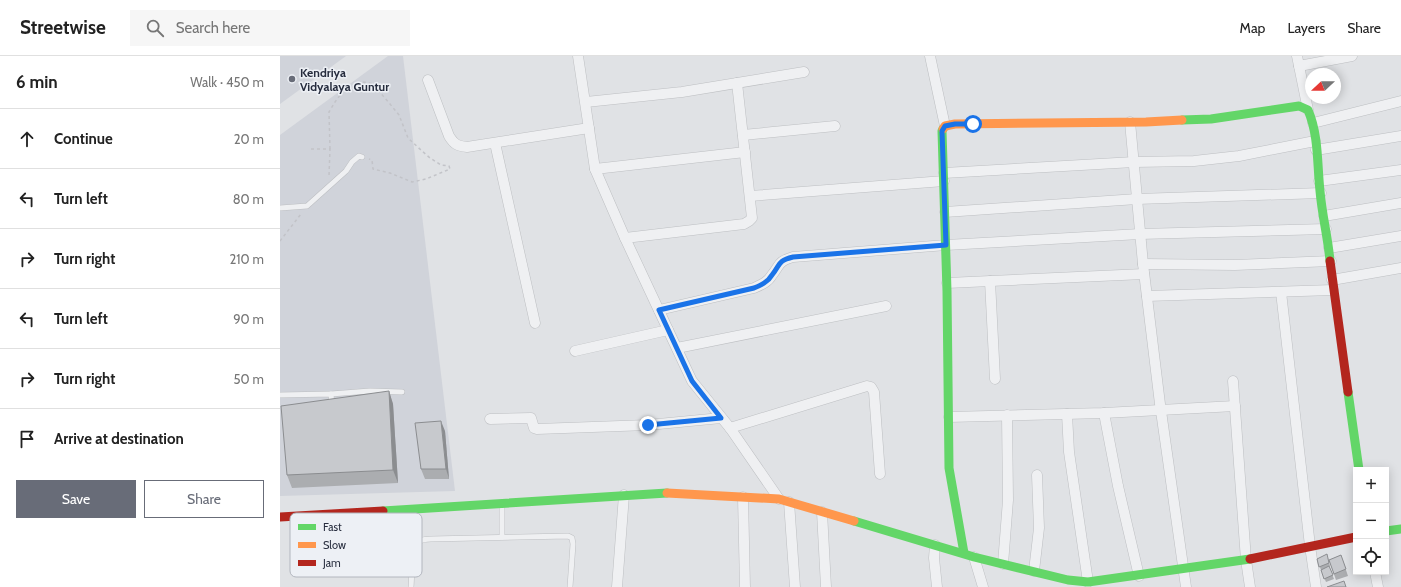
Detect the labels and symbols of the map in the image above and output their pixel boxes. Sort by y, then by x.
place label: Kendriya Vidyalaya Guntur [300,65,389,94]
north arrow [1305,68,1341,104]
marker: Kendriya Vidyalaya Guntur [287,74,297,84]
route start [964,115,982,133]
route end [639,416,657,434]
legend [290,513,422,577]
text: Fast [323,520,342,534]
text: Slow [323,538,346,552]
text: Jam [322,556,341,570]

